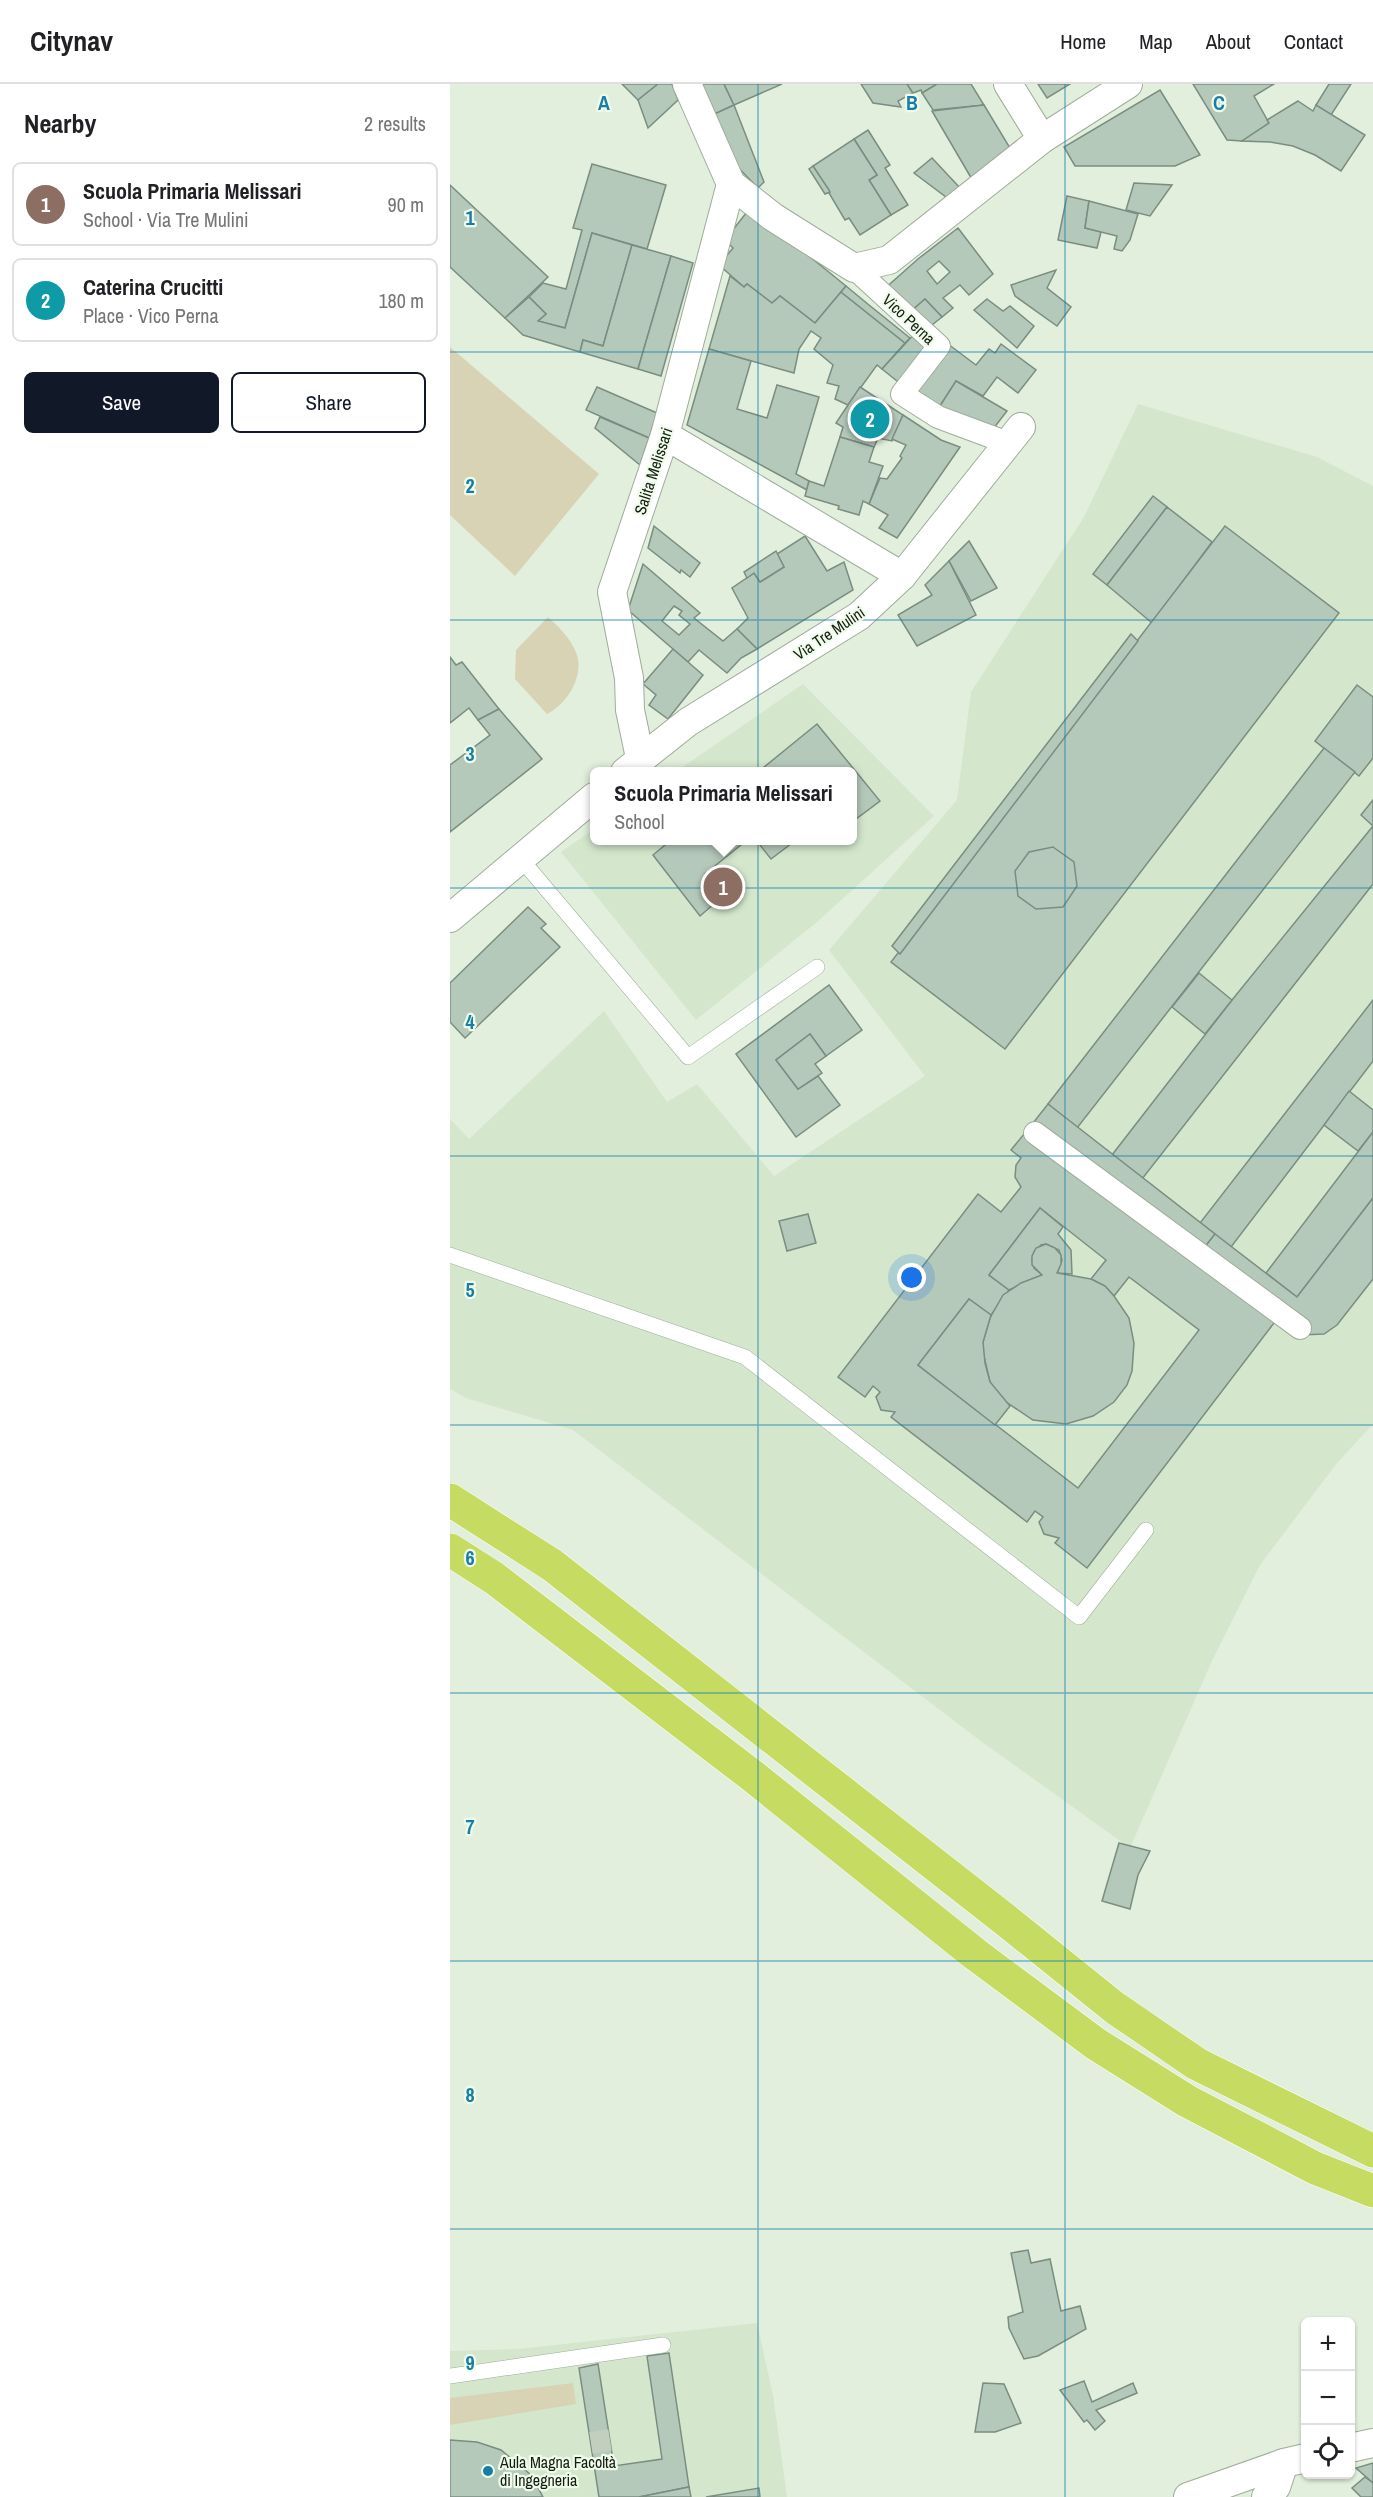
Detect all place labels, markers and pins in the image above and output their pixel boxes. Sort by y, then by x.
pin: 2 [850,396,890,442]
pin: 1 [704,864,742,910]
place label: Aula Magna Facoltà di Ingegneria [499,2451,617,2491]
marker: Aula Magna Facoltà di Ingegneria [481,2464,495,2478]

